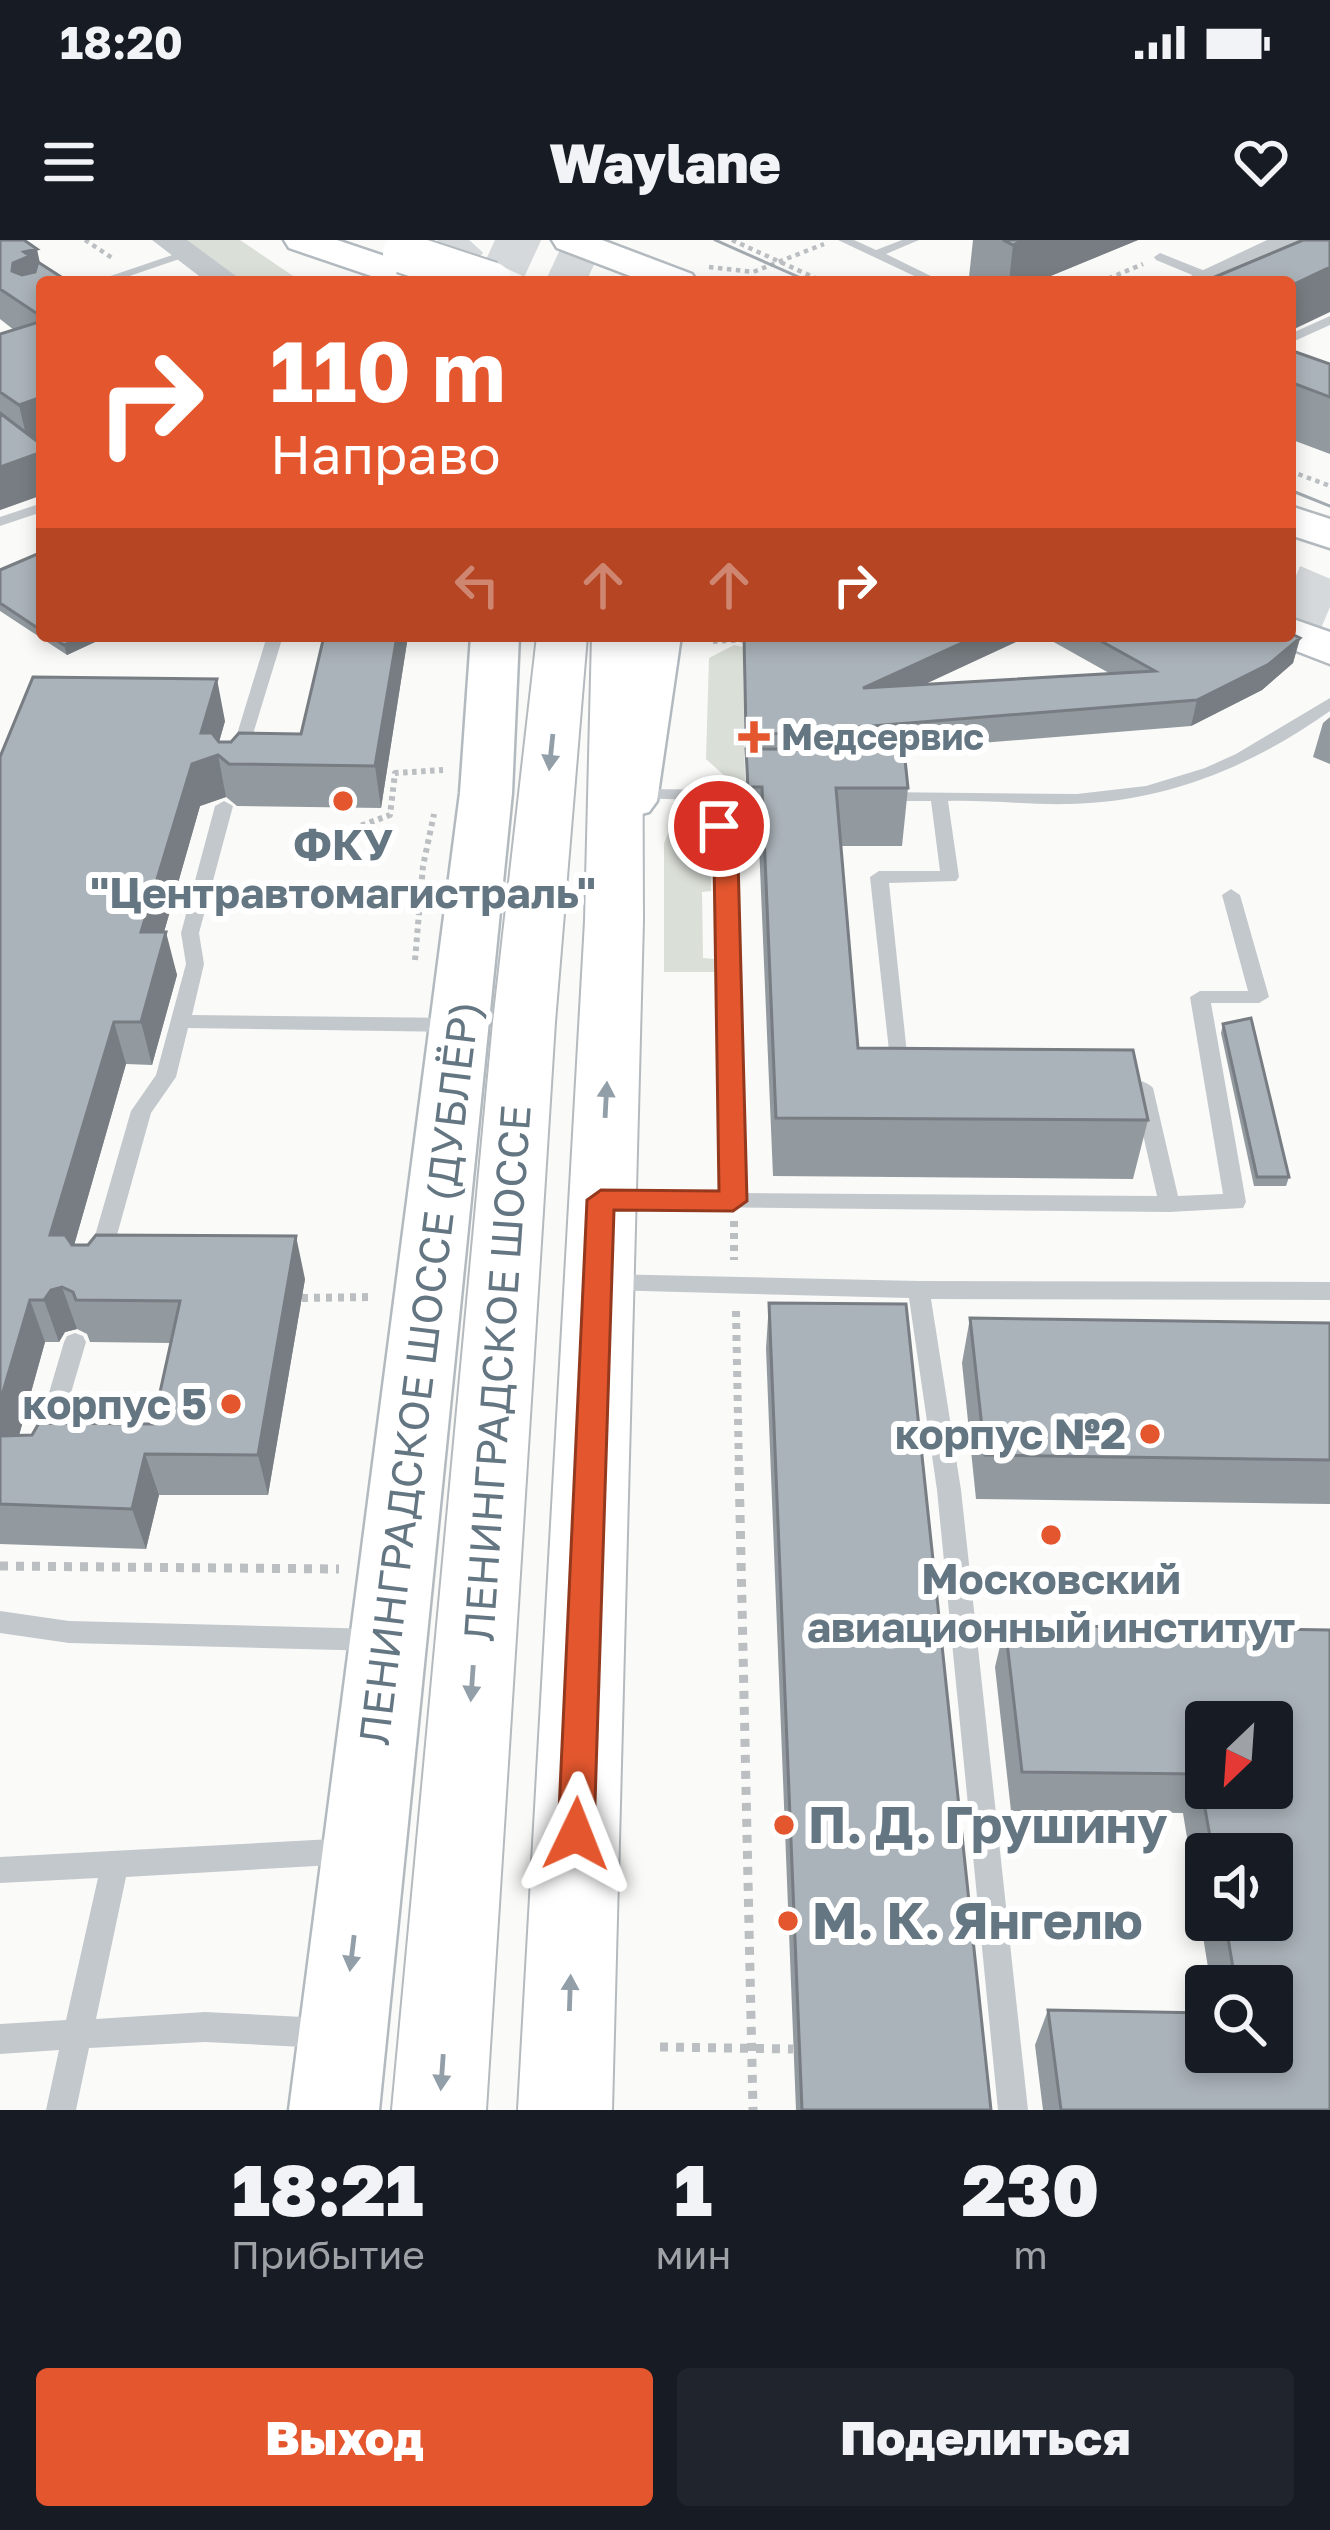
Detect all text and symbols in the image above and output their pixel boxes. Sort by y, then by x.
text: 18:20 [60,15,183,69]
icon: menu [36,129,102,195]
icon: heart [1228,129,1294,195]
text: Waylane [549,130,781,195]
text: 110 m [270,320,506,420]
icon: right [72,324,228,480]
text: Направо [270,421,501,486]
icon: left [444,552,510,618]
icon: ahead [570,552,636,618]
icon: ahead [696,552,762,618]
icon: right [822,552,888,618]
place label: Медсервис [781,715,984,758]
marker: Медсервис [738,721,770,753]
one-way arrow [541,734,560,772]
pin [668,775,770,877]
marker: ФКУ "Центравтомагистраль" [330,788,356,814]
icon: arrive [686,793,752,859]
place label: ФКУ "Центравтомагистраль" [90,819,596,917]
street label: ЛЕНИНГРАДСКОЕ ШОССЕ (ДУБЛЁР) [348,998,488,1748]
one-way arrow [597,1080,616,1118]
street label: ЛЕНИНГРАДСКОЕ ШОССЕ [452,1103,540,1643]
place label: корпус 5 [23,1378,207,1428]
marker: корпус 5 [218,1391,244,1417]
place label: корпус №2 [895,1408,1126,1458]
marker: корпус №2 [1137,1421,1163,1447]
marker: Московский авиационный институт [1038,1522,1064,1548]
place label: Московский авиационный институт [807,1553,1295,1651]
one-way arrow [463,1665,482,1702]
north arrow [1185,1701,1293,1809]
map controls [1185,1701,1293,2073]
position arrow [513,1771,639,1897]
place label: П. Д. Грушину [808,1793,1168,1854]
marker: П. Д. Грушину [771,1812,797,1838]
button: sound [1185,1833,1293,1941]
place label: М. К. Янгелю [812,1889,1143,1950]
marker: М. К. Янгелю [775,1908,801,1934]
one-way arrow [343,1935,362,1972]
button: search [1185,1965,1293,2073]
one-way arrow [561,1973,580,2011]
one-way arrow [432,2054,451,2091]
text: 18:21 [232,2145,424,2232]
text: 1 [674,2145,712,2232]
text: 230 [962,2145,1099,2232]
text: Прибытие [231,2231,425,2278]
text: мин [656,2231,731,2278]
text: m [1013,2231,1048,2278]
button: Выход [36,2368,653,2506]
button: Поделиться [677,2368,1294,2506]

